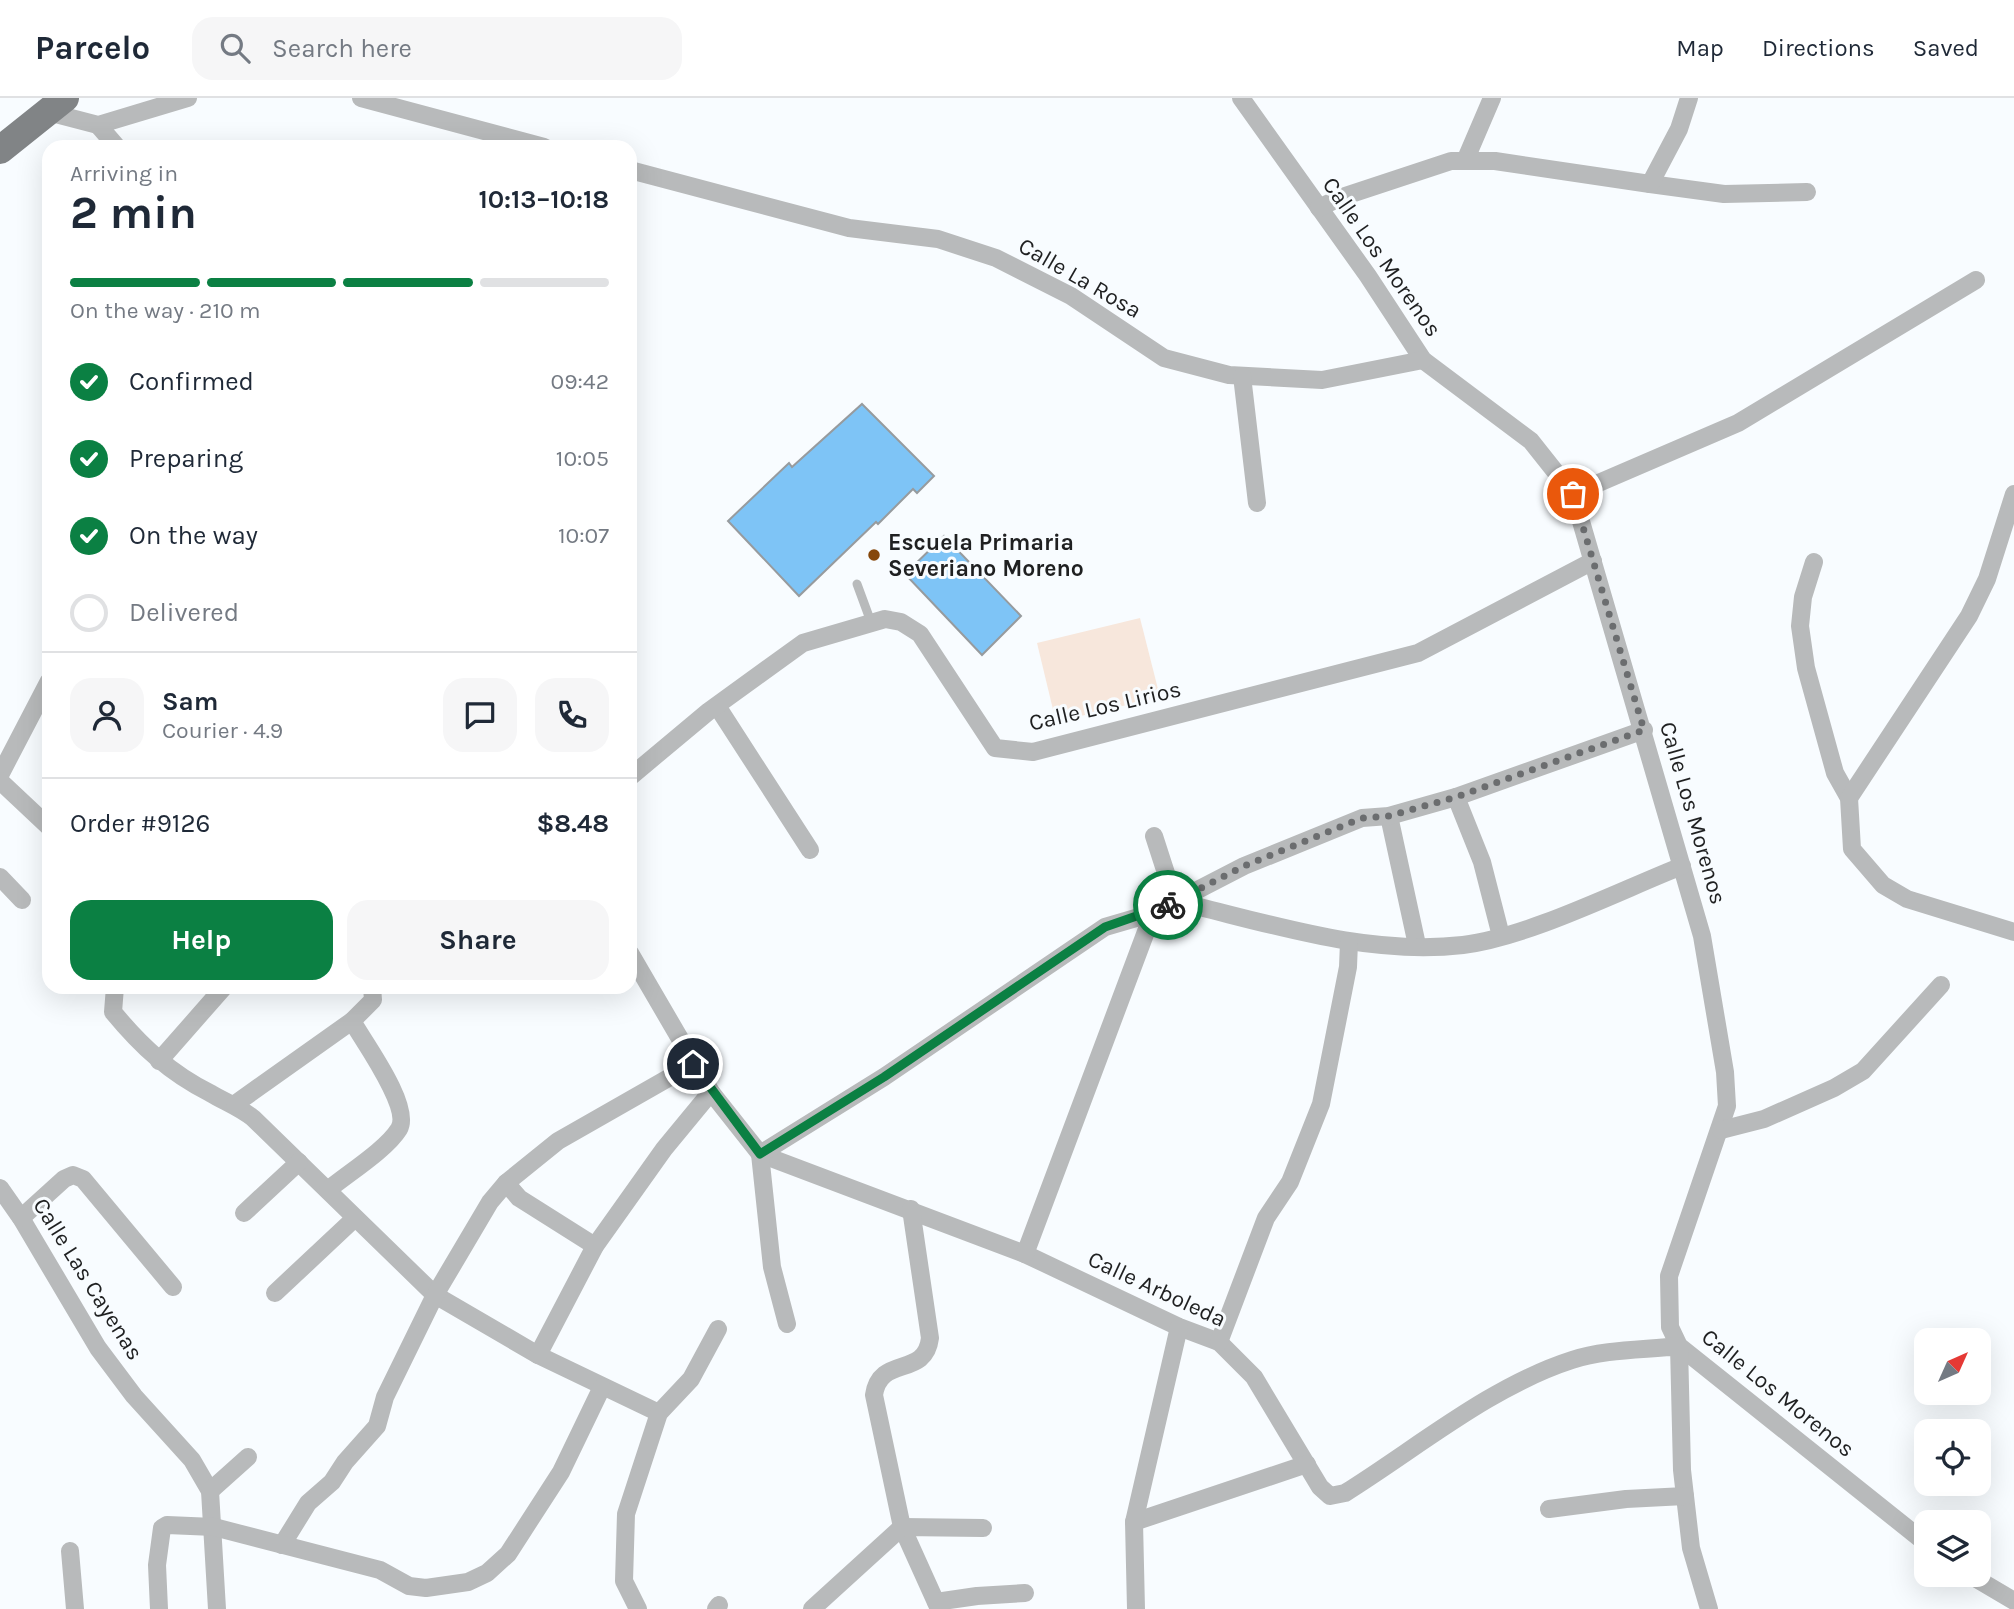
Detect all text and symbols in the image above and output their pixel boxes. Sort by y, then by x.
search box [192,17,682,80]
text: Parcelo [35,29,150,67]
icon: search [216,29,254,67]
text: Search here [272,33,412,64]
text: Map [1676,34,1724,62]
text: Directions [1762,34,1875,62]
text: Saved [1913,34,1979,62]
text: Arriving in [70,160,178,187]
street label: Calle Los Morenos [1317,172,1447,342]
text: 10:13–10:18 [478,184,609,215]
text: 2 min [70,186,197,240]
street label: Calle La Rosa [1014,232,1146,324]
text: On the way · 210 m [70,297,261,324]
icon: check [70,363,108,401]
text: Confirmed [129,366,254,397]
text: 09:42 [551,368,609,395]
icon: check [70,440,108,478]
text: Preparing [129,443,243,474]
text: 10:05 [556,445,609,472]
pin [1543,464,1603,524]
icon: bag [1554,475,1592,513]
icon: check [70,517,108,555]
text: On the way [129,520,258,551]
text: 10:07 [558,522,609,549]
place label: Escuela Primaria Severiano Moreno [888,529,1084,582]
marker: Escuela Primaria Severiano Moreno [866,547,882,563]
text: Delivered [129,597,239,628]
street label: Calle Los Lirios [1026,675,1184,737]
button: person [70,678,144,752]
button: chat [443,678,517,752]
button: phone [535,678,609,752]
text: Sam [162,686,218,717]
text: Courier · 4.9 [162,717,283,744]
street label: Calle Los Morenos [1654,719,1732,907]
text: Order #9126 [70,808,210,839]
text: $8.48 [536,808,609,839]
courier [1133,870,1203,940]
icon: bike [1149,886,1187,924]
button: Help [70,900,333,980]
button: Share [347,900,609,980]
pin [663,1034,723,1094]
icon: home [674,1045,712,1083]
street label: Calle Las Cayenas [27,1193,149,1365]
street label: Calle Arboleda [1084,1245,1230,1333]
street label: Calle Los Morenos [1696,1323,1860,1463]
north arrow [1914,1328,1992,1405]
map controls [1914,1328,1991,1587]
button: locate [1914,1419,1991,1496]
button: layers [1914,1510,1991,1587]

